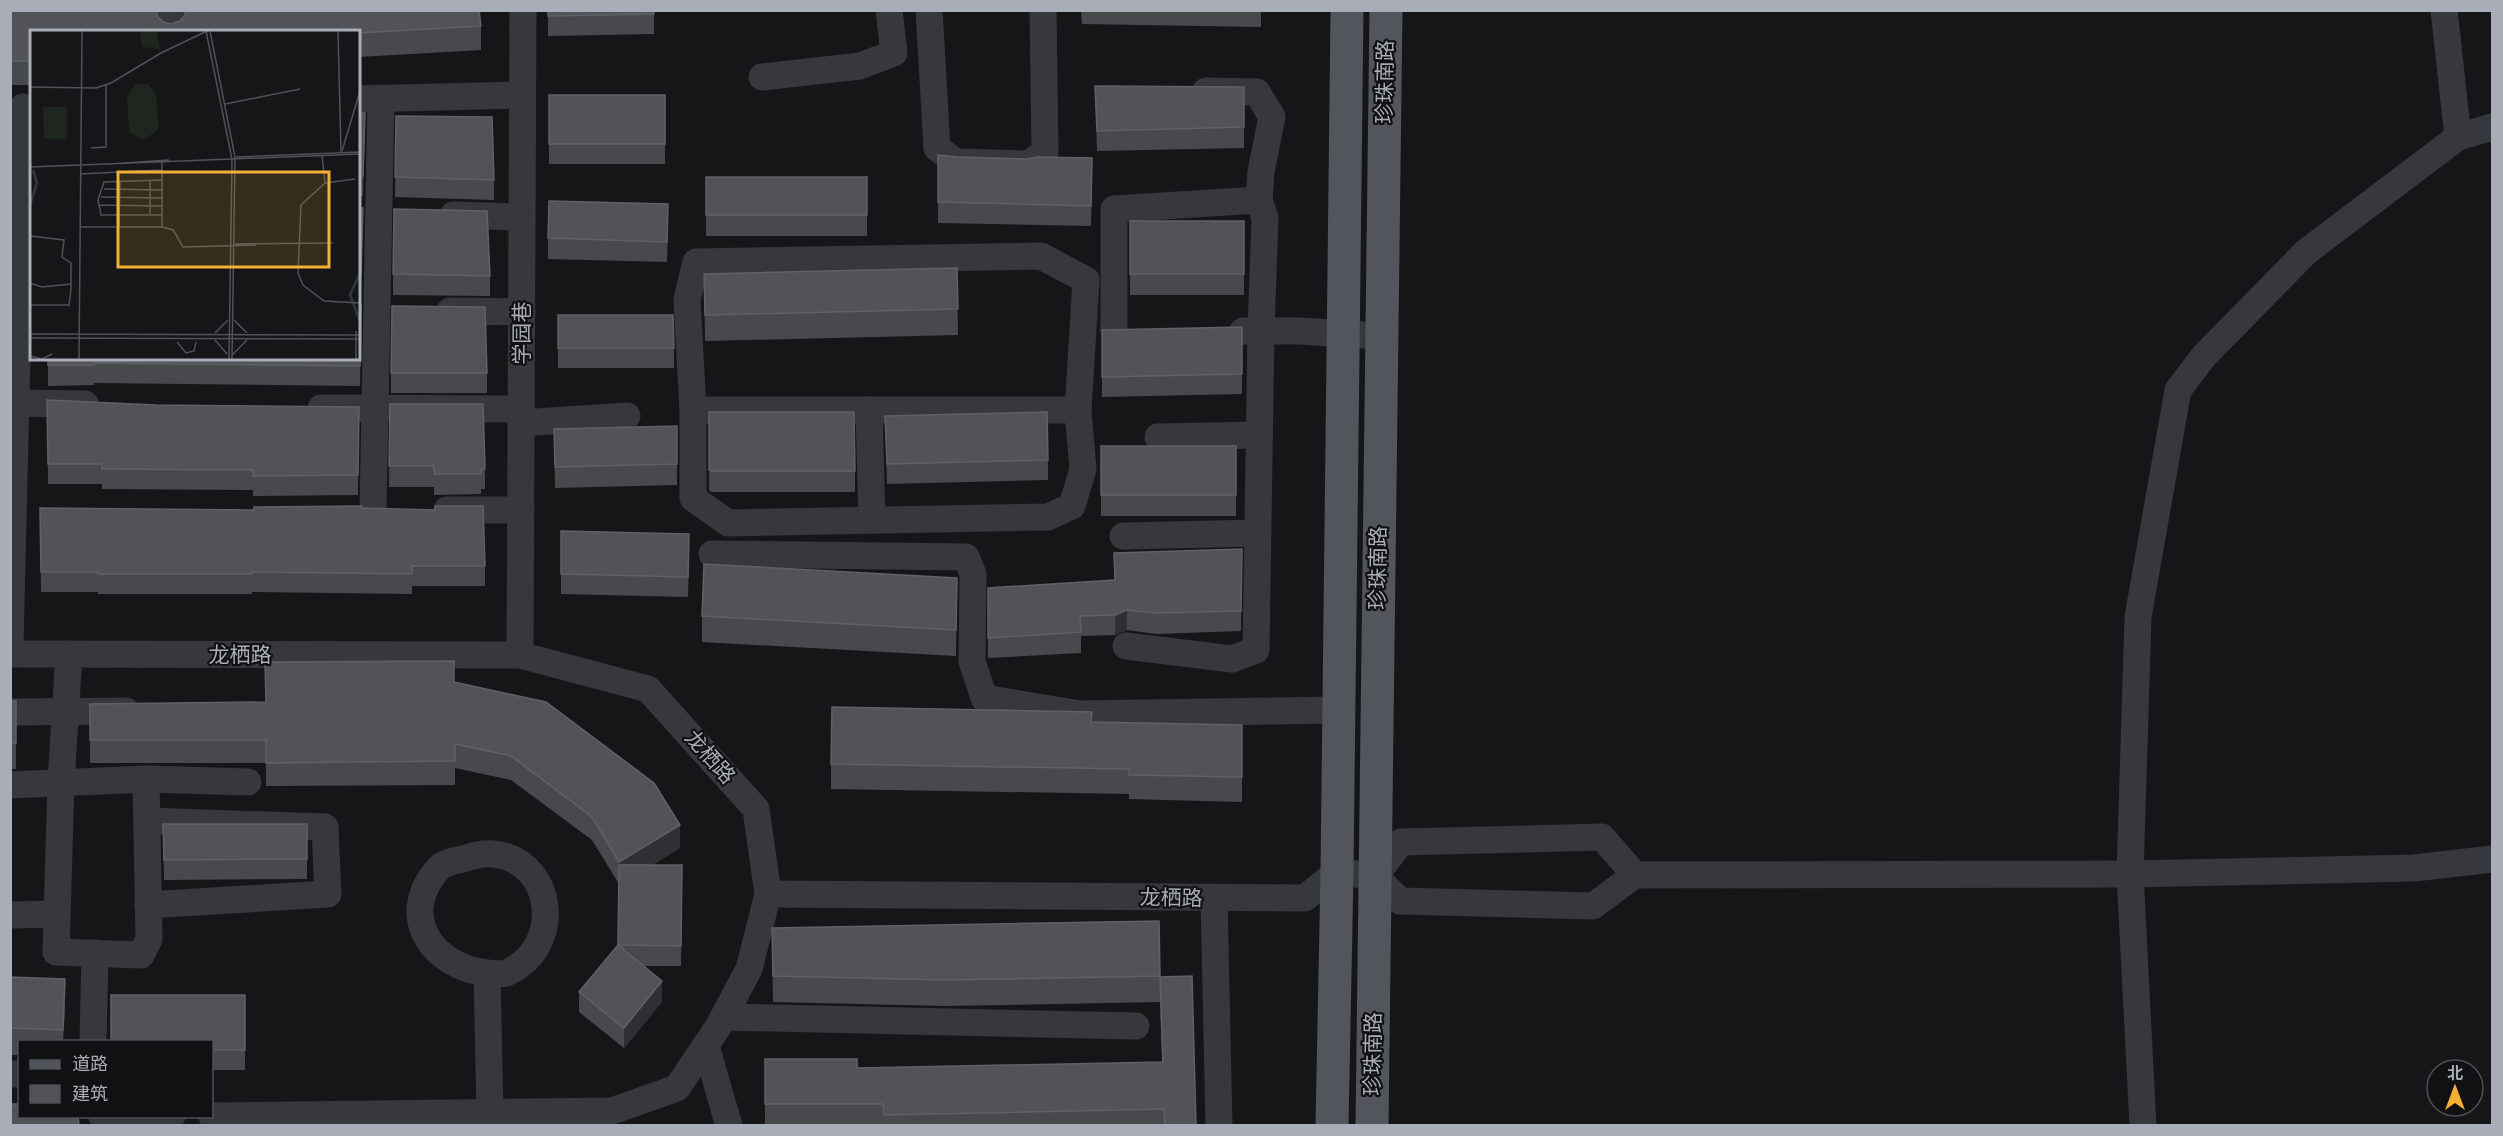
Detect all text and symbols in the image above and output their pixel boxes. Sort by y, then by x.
inset map [30,30,360,360]
street label: 珍珠南路 [1370,40,1398,124]
street label: 学园巷 [508,302,534,365]
street label: 珍珠南路 [1363,526,1391,610]
street label: 龙栖路 [209,641,272,667]
street label: 龙栖路 [680,724,741,788]
street label: 龙栖路 [1139,883,1203,911]
street label: 珍珠南路 [1358,1012,1386,1096]
legend [18,1040,213,1118]
text: 道路 [72,1052,108,1075]
north arrow [2425,1058,2485,1118]
text: 北 [2447,1063,2463,1083]
text: 建筑 [72,1082,108,1105]

